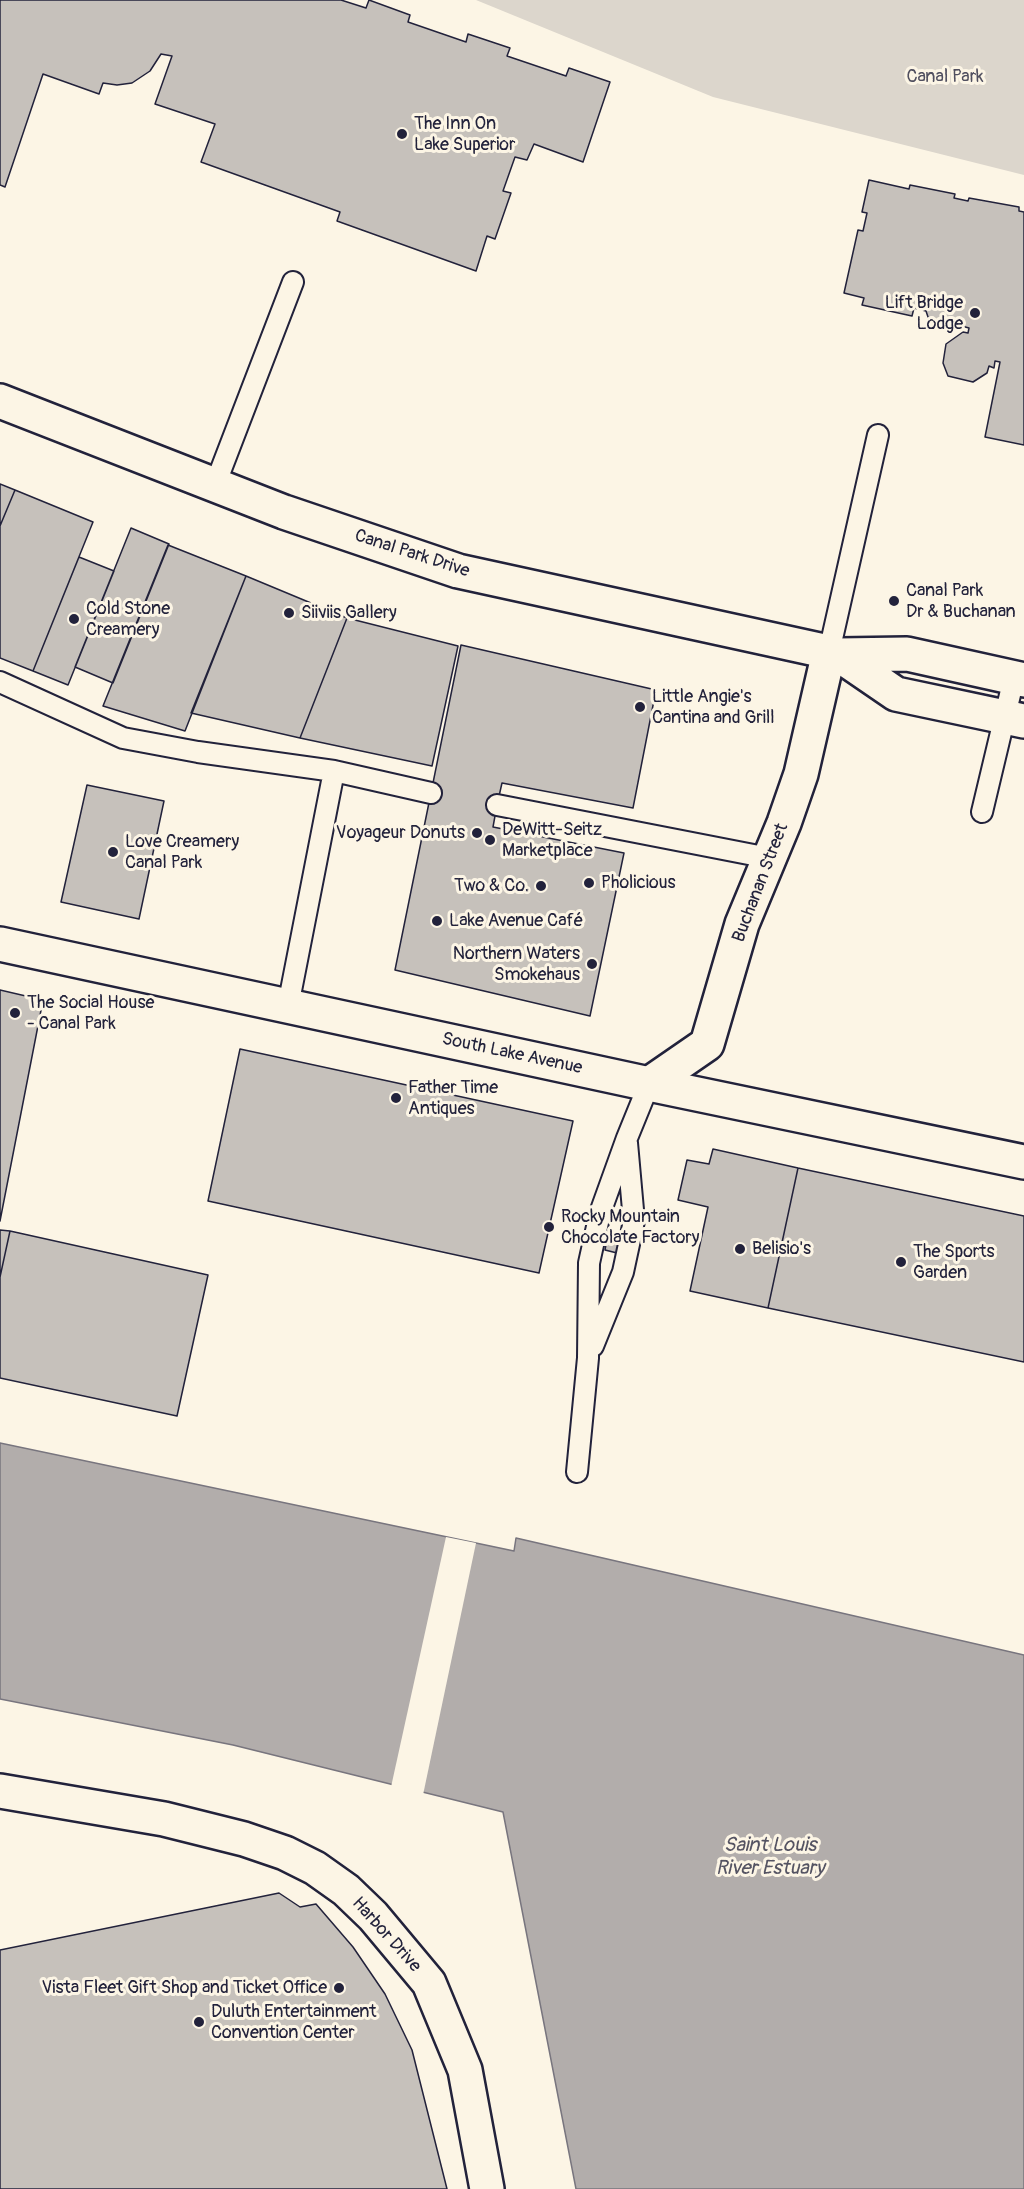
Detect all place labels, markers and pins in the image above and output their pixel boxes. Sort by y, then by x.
place label: The Inn On Lake Superior [414,113,515,156]
marker: The Inn On Lake Superior [395,127,409,141]
place label: Lift Bridge Lodge [885,292,963,334]
marker: Lift Bridge Lodge [968,306,982,320]
place label: Canal Park Dr & Buchanan [906,580,1016,622]
marker: Canal Park Dr & Buchanan [887,594,901,608]
place label: Cold Stone Creamery [86,598,170,640]
place label: Siiviis Gallery [301,602,397,624]
marker: Siiviis Gallery [282,606,296,620]
marker: Cold Stone Creamery [67,612,81,626]
place label: Little Angie's Cantina and Grill [652,686,775,728]
marker: Little Angie's Cantina and Grill [633,700,647,714]
place label: DeWitt-Seitz Marketplace [502,819,602,862]
place label: Voyageur Donuts [336,822,465,844]
marker: Voyageur Donuts [470,826,484,840]
place label: Love Creamery Canal Park [125,831,239,874]
marker: DeWitt-Seitz Marketplace [483,833,497,847]
marker: Love Creamery Canal Park [106,845,120,859]
place label: Pholicious [601,872,676,894]
place label: Two & Co. [454,875,529,897]
marker: Pholicious [582,876,596,890]
marker: Two & Co. [534,879,548,893]
place label: Lake Avenue Café [449,910,583,932]
marker: Lake Avenue Café [430,914,444,928]
place label: Northern Waters Smokehaus [453,943,580,986]
marker: Northern Waters Smokehaus [585,957,599,971]
place label: The Social House - Canal Park [27,992,154,1034]
marker: The Social House - Canal Park [8,1006,22,1020]
place label: Father Time Antiques [408,1077,498,1120]
marker: Father Time Antiques [389,1091,403,1105]
place label: Rocky Mountain Chocolate Factory [561,1206,699,1248]
marker: Rocky Mountain Chocolate Factory [542,1220,556,1234]
place label: Belisio's [752,1238,811,1260]
place label: The Sports Garden [913,1241,995,1284]
marker: Belisio's [733,1242,747,1256]
marker: The Sports Garden [894,1255,908,1269]
place label: Vista Fleet Gift Shop and Ticket Office [42,1977,327,1999]
marker: Vista Fleet Gift Shop and Ticket Office [332,1981,346,1995]
place label: Duluth Entertainment Convention Center [211,2001,376,2044]
marker: Duluth Entertainment Convention Center [192,2015,206,2029]

